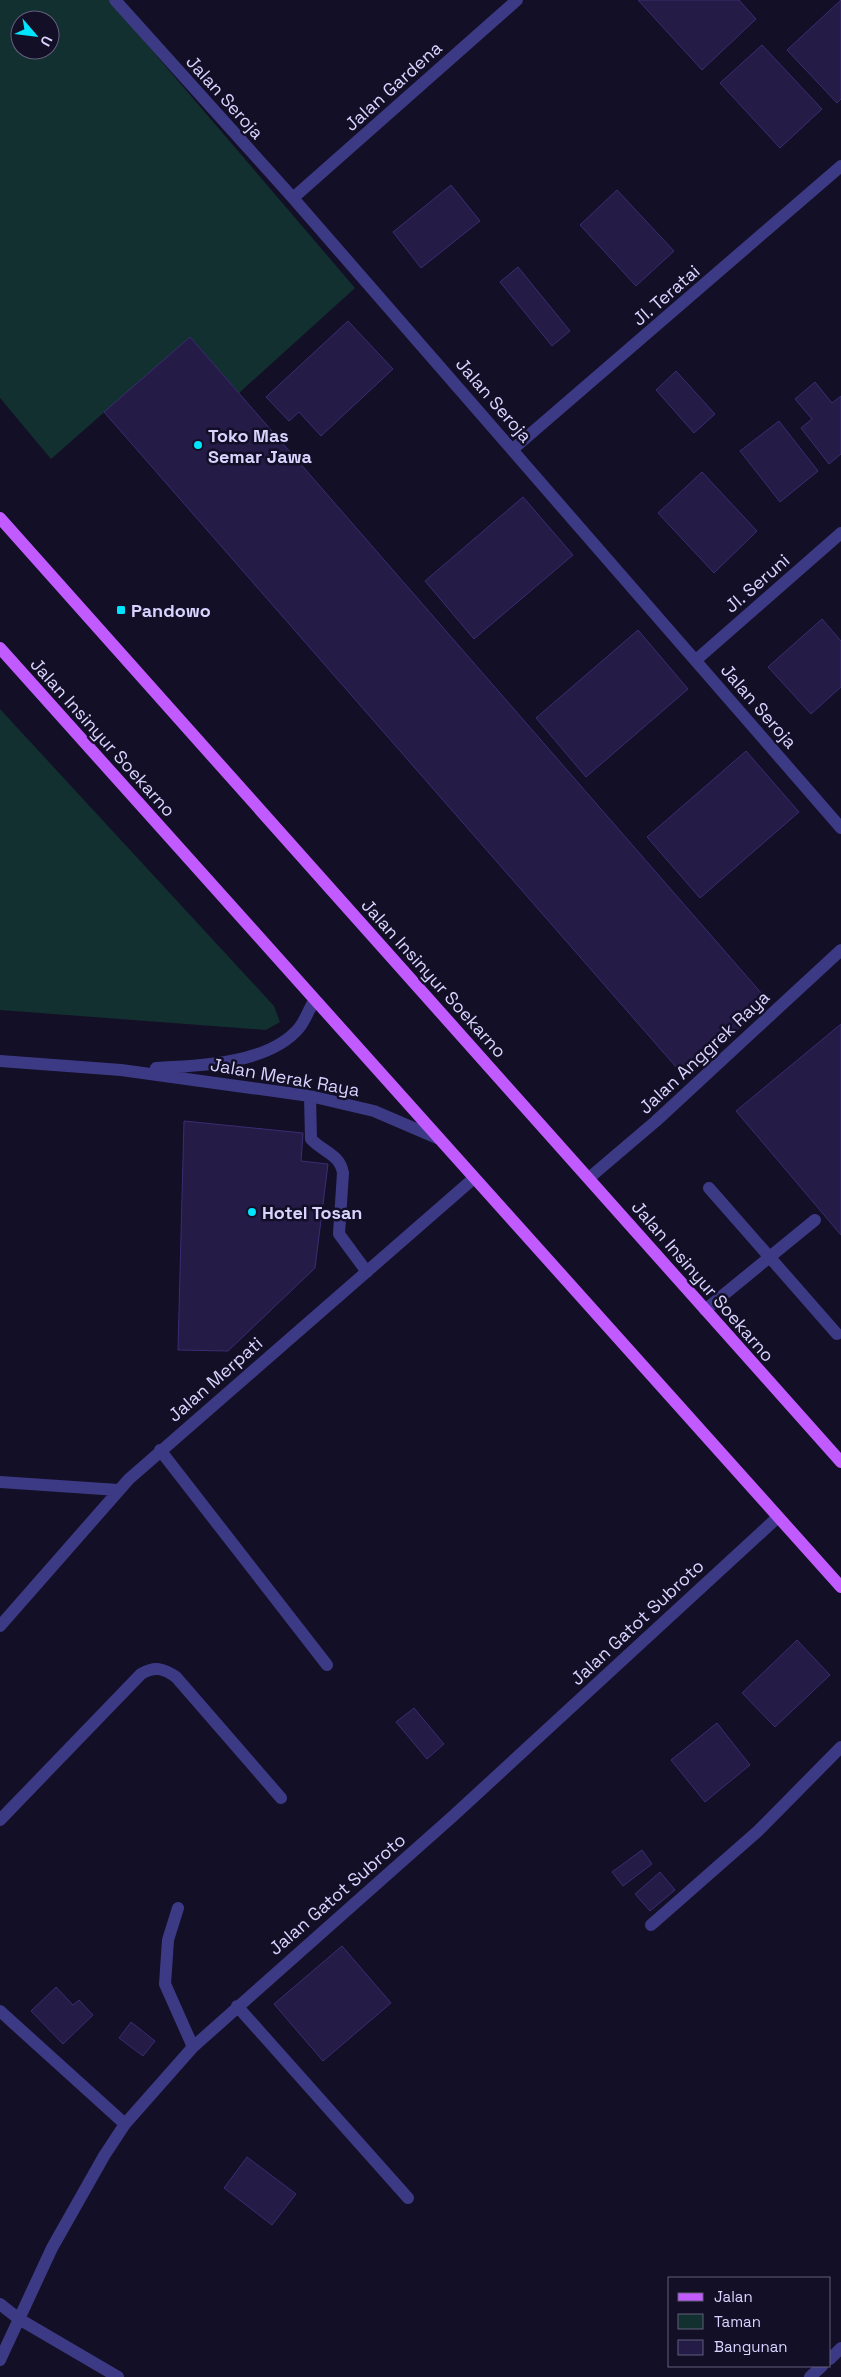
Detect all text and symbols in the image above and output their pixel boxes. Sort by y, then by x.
north arrow [10,10,60,60]
text: U [36,33,57,49]
street label: Jalan Gardena [339,36,447,136]
street label: Jalan Seroja [181,50,269,144]
street label: Jl. Teratai [628,259,704,331]
street label: Jalan Seroja [451,353,537,447]
place label: Toko Mas Semar Jawa [208,424,313,468]
marker: Toko Mas Semar Jawa [192,439,204,451]
street label: Jl. Seruni [720,549,794,617]
place label: Pandowo [131,599,211,622]
marker: Pandowo [115,604,127,616]
street label: Jalan Insinyur Soekarno [25,653,181,821]
street label: Jalan Seroja [716,659,802,753]
street label: Jalan Insinyur Soekarno [356,894,512,1062]
street label: Jalan Anggrek Raya [634,985,774,1119]
street label: Jalan Merak Raya [209,1053,361,1101]
street label: Jalan Insinyur Soekarno [627,1196,779,1366]
place label: Hotel Tosan [262,1201,362,1224]
marker: Hotel Tosan [246,1206,258,1218]
street label: Jalan Merpati [163,1332,267,1426]
street label: Jalan Gatot Subroto [565,1554,709,1690]
street label: Jalan Gatot Subroto [264,1828,410,1960]
legend [668,2277,831,2367]
text: Jalan [714,2287,753,2306]
text: Taman [714,2312,761,2331]
text: Bangunan [714,2337,788,2356]

